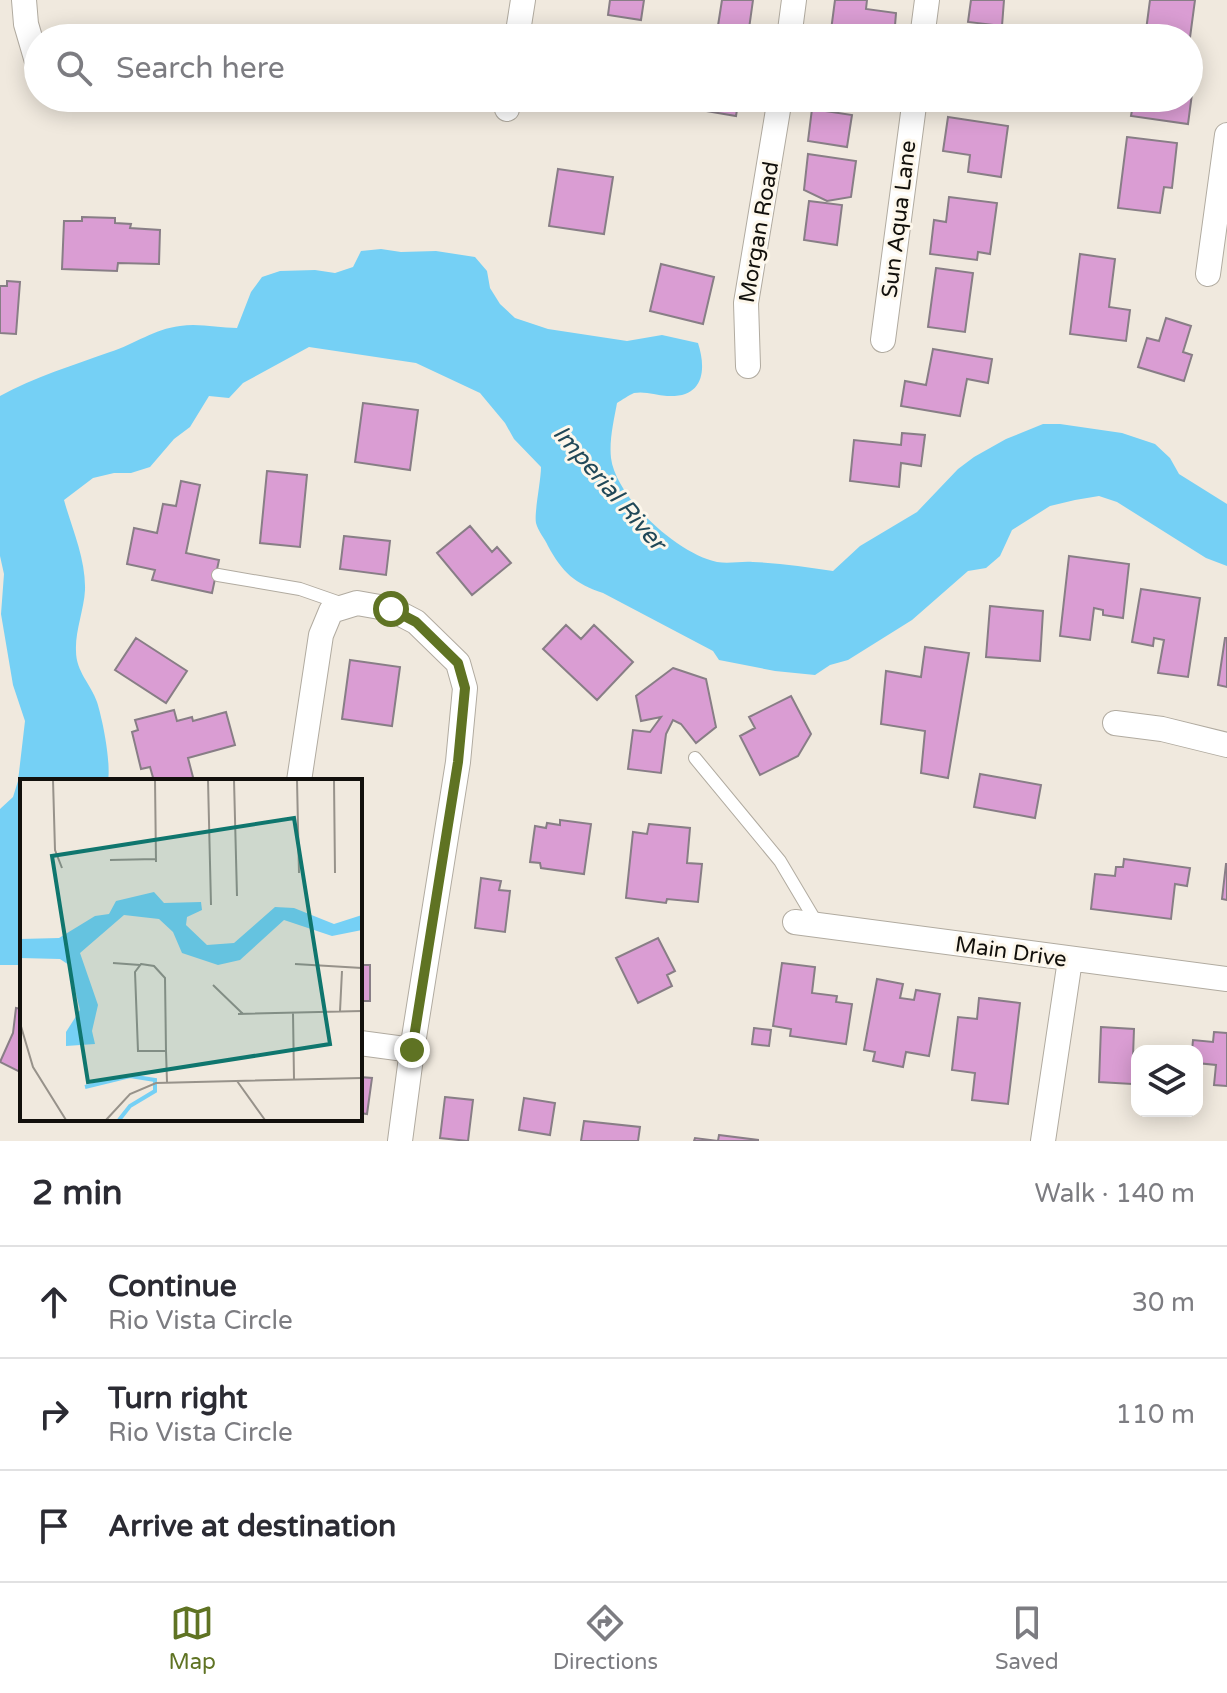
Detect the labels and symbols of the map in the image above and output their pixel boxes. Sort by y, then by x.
street label: Sun Aqua Lane [876,139,922,299]
street label: Morgan Road [734,159,784,305]
water label: Imperial River [547,419,673,559]
route start [373,591,409,627]
inset map [20,779,362,1121]
street label: Main Drive [954,931,1068,973]
route end [394,1032,430,1068]

